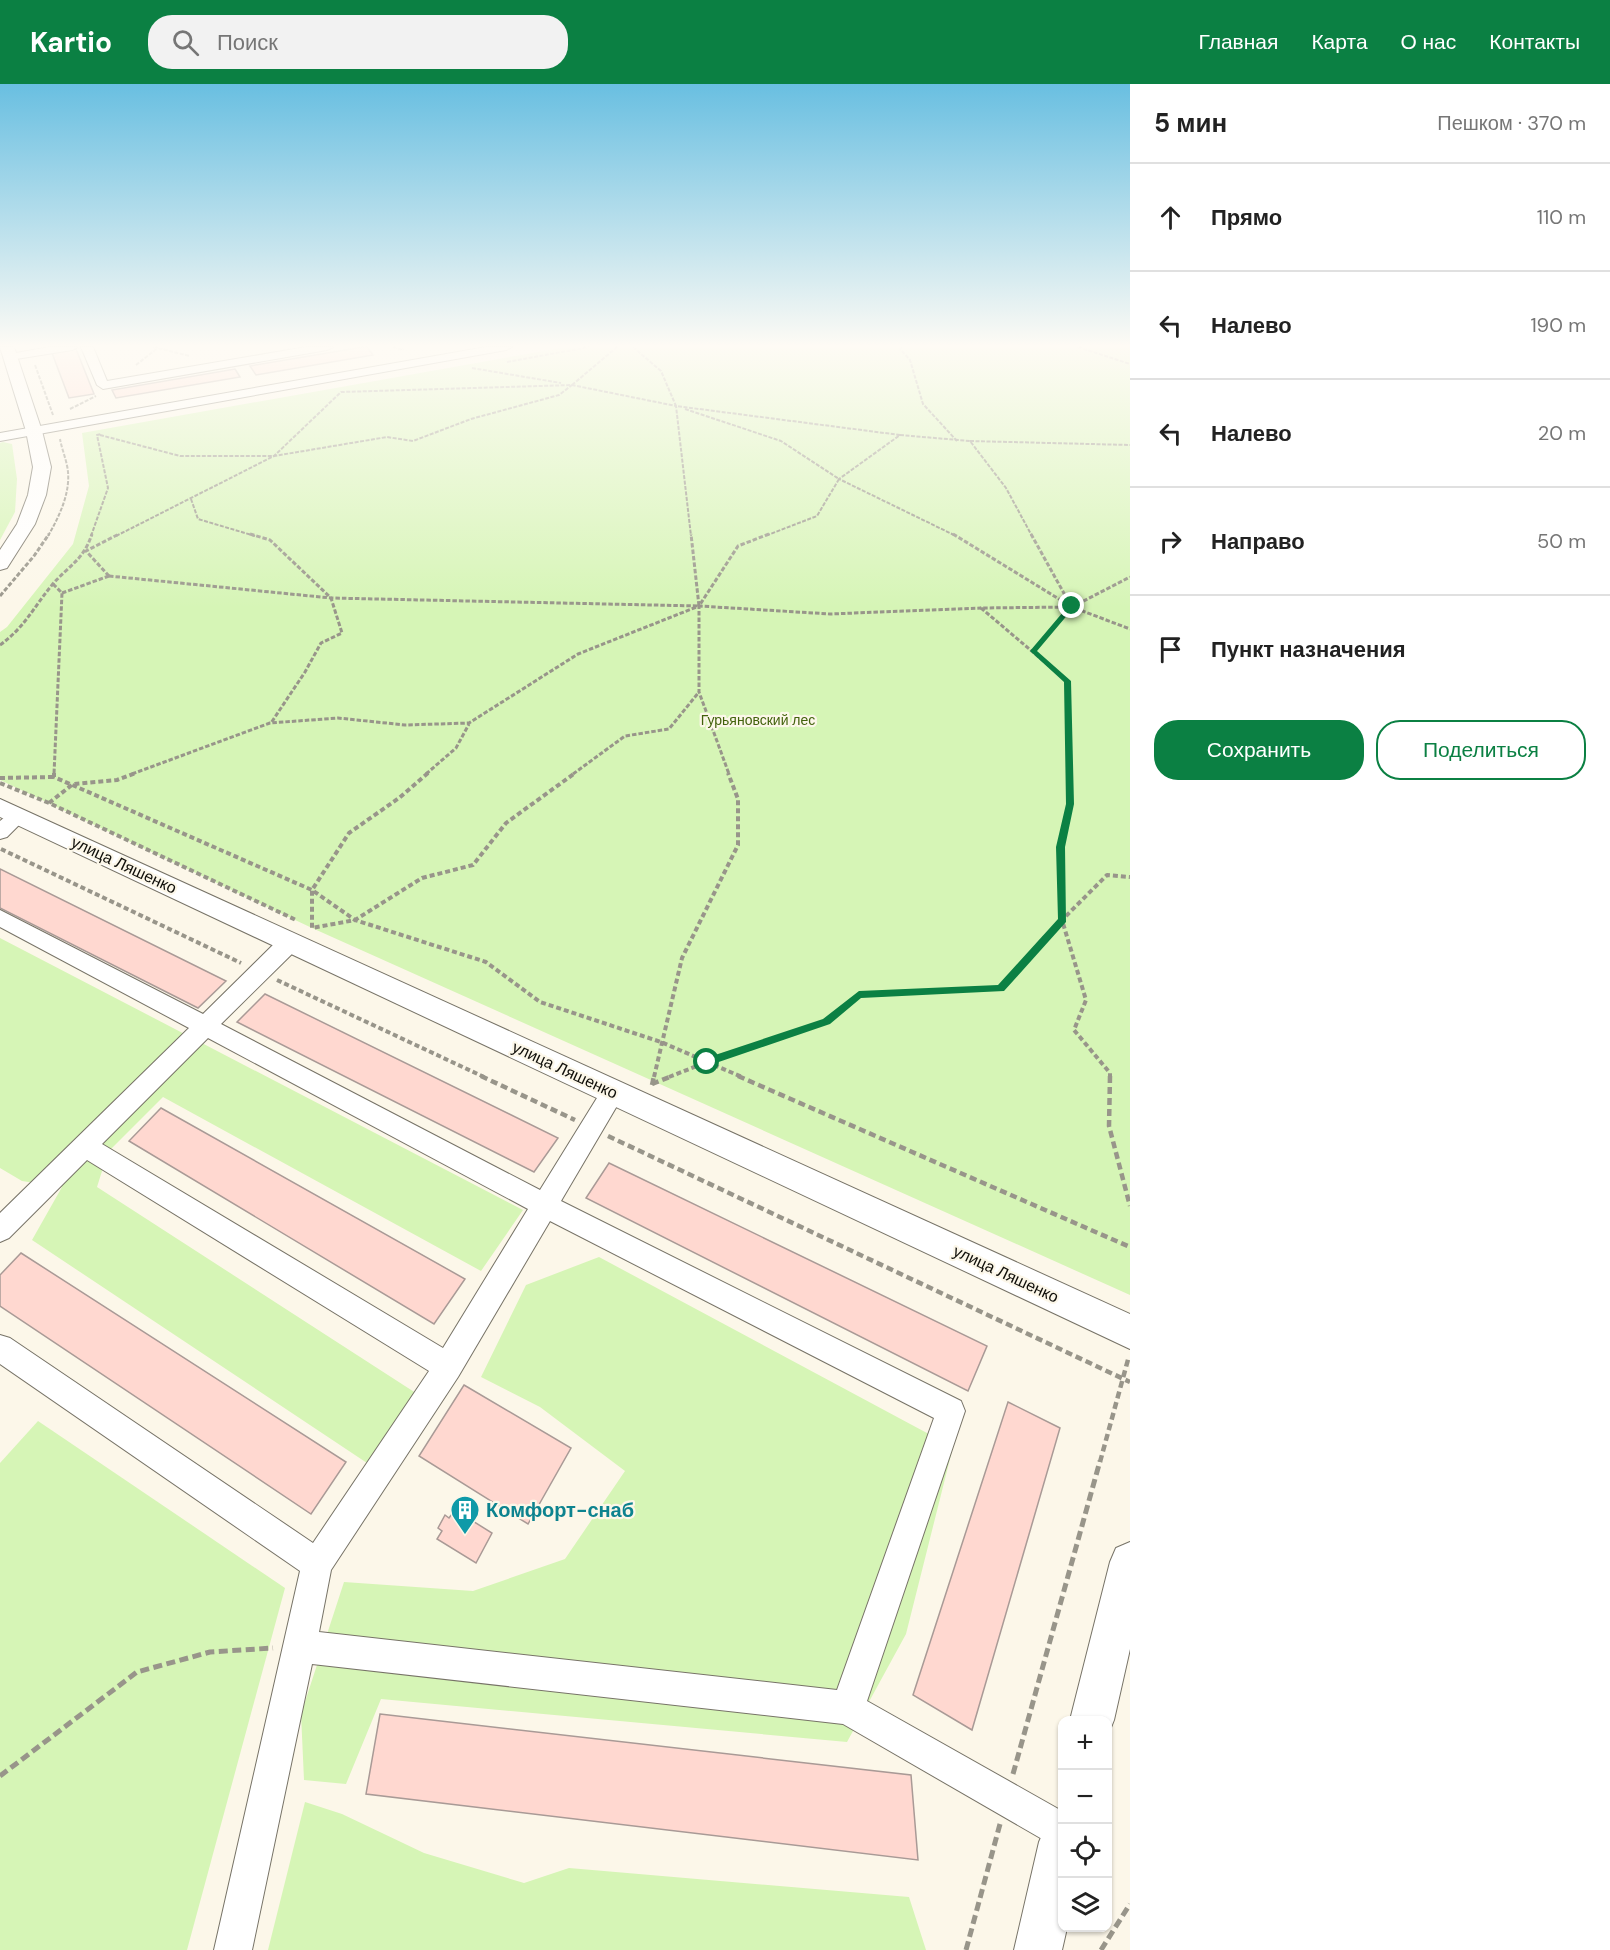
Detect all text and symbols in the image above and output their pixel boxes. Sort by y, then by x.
search box [148,15,568,69]
text: Kartio [30,24,112,61]
icon: search [169,26,202,59]
text: Поиск [217,28,278,57]
text: Главная [1198,28,1278,56]
text: Карта [1311,28,1368,56]
text: О нас [1401,28,1456,56]
text: Контакты [1489,28,1580,56]
text: 5 мин [1154,106,1227,140]
text: Пешком · 370 m [1437,110,1586,136]
icon: ahead [1154,201,1187,234]
text: Прямо [1211,203,1282,232]
text: 110 m [1537,204,1586,230]
icon: left [1154,309,1187,342]
text: Налево [1211,311,1292,340]
text: 190 m [1530,312,1586,338]
icon: left [1154,417,1187,450]
text: Налево [1211,419,1292,448]
text: 20 m [1538,420,1586,446]
icon: right [1154,525,1187,558]
text: Направо [1211,527,1305,556]
text: 50 m [1537,528,1586,554]
route end [1058,592,1084,618]
icon: arrive [1154,633,1187,666]
text: Пункт назначения [1211,635,1406,664]
park label: Гурьяновский лес [701,711,815,729]
button: Сохранить [1154,720,1364,780]
button: Поделиться [1376,720,1586,780]
street label: улица Ляшенко [68,831,180,899]
street label: улица Ляшенко [509,1036,621,1104]
route start [693,1048,719,1074]
street label: улица Ляшенко [950,1240,1062,1308]
building icon: Комфорт-снаб [449,1494,481,1536]
place label: Комфорт-снаб [486,1497,634,1523]
map controls [1058,1716,1112,1932]
button: + [1058,1716,1112,1770]
button: − [1058,1770,1112,1824]
button: locate [1058,1824,1112,1878]
button: layers [1058,1878,1112,1932]

